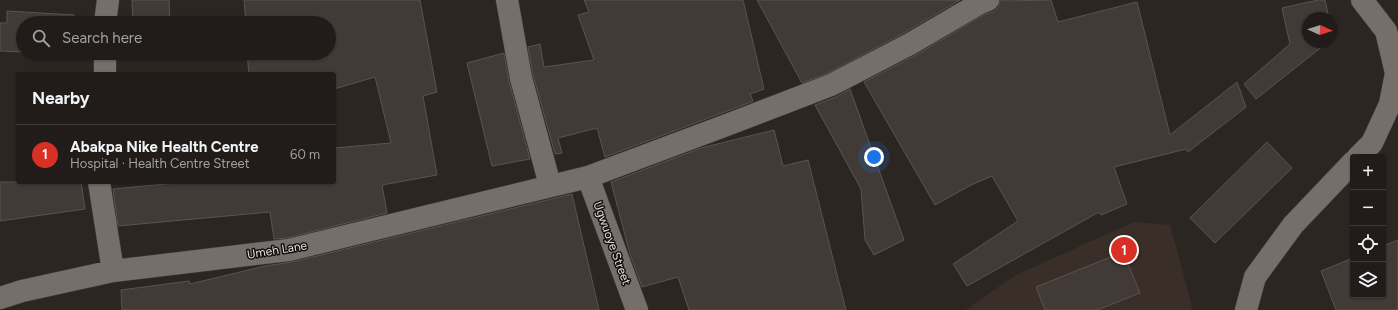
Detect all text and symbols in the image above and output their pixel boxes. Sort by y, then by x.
north arrow [1302,12,1338,48]
search box [16,16,336,60]
icon: search [30,27,52,49]
text: Search here [62,29,142,47]
text: Nearby [32,88,90,108]
text: Abakpa Nike Health Centre [70,138,259,156]
text: 1 [42,147,48,162]
text: 60 m [290,147,320,162]
your location [864,147,884,167]
map controls [1350,154,1386,298]
button: + [1350,154,1386,190]
text: Hospital · Health Centre Street [70,156,250,171]
button: − [1350,190,1386,226]
street label: Ugwuoye Street [590,199,634,287]
button: locate [1350,226,1386,262]
pin: 1 [1111,235,1137,265]
street label: Umeh Lane [246,238,308,262]
button: layers [1350,262,1386,298]

